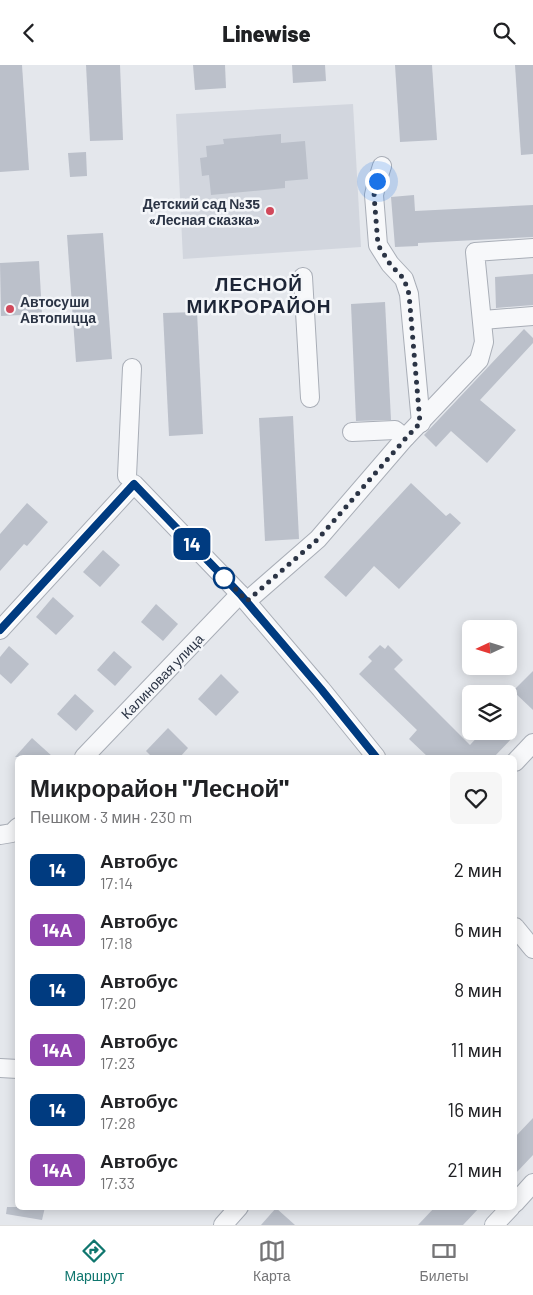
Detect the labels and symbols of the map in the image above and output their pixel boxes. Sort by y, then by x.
your location [365,169,390,194]
place label: Детский сад №35 «Лесная сказка» [143,195,260,228]
marker: Детский сад №35 «Лесная сказка» [264,205,276,217]
district label: ЛЕСНОЙ МИКРОРАЙОН [186,272,332,317]
place label: Автосуши Автопицца [20,293,96,326]
marker: Автосуши Автопицца [4,303,16,315]
line badge: 14 [170,528,214,560]
unlabelled marker [213,567,235,589]
north arrow [462,620,518,675]
street label: Калиновая улица [117,630,207,722]

